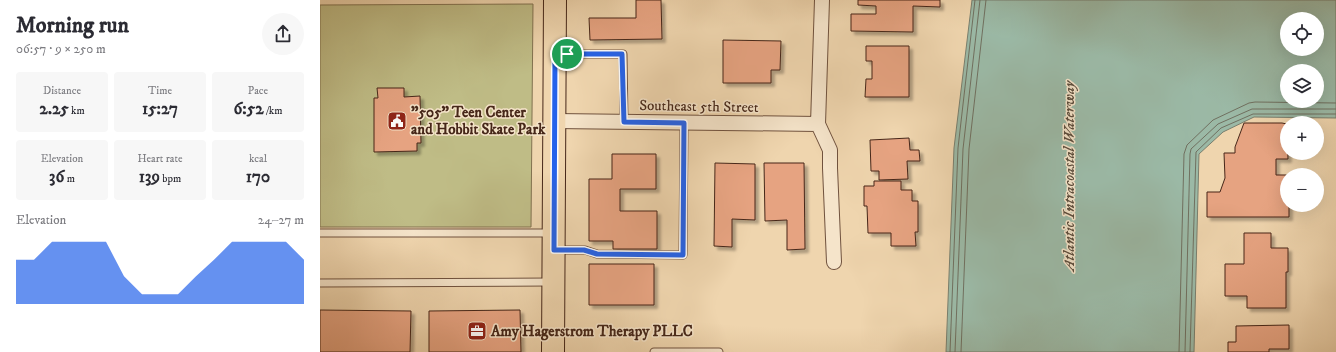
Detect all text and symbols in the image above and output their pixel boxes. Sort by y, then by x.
text: Morning run [16,12,129,39]
map controls [1280,12,1324,212]
button: locate [1280,12,1324,56]
button: share [262,13,304,55]
pin [550,37,584,71]
text: 06:57 · 9 × 250 m [16,41,106,57]
icon: arrive [556,43,578,65]
button: layers [1280,64,1324,108]
water label: Atlantic Intracoastal Waterway [1059,79,1079,273]
text: Distance [43,84,81,98]
text: Time [148,84,172,98]
text: Pace [248,84,268,98]
street label: Southeast 5th Street [639,96,759,117]
text: 2.25 [39,98,69,120]
text: 15:27 [142,98,178,120]
text: 6:52 [233,98,264,120]
place label: "505" Teen Center and Hobbit Skate Park [411,103,546,139]
text: km [69,104,85,118]
text: /km [264,104,283,118]
public building icon: "505" Teen Center and Hobbit Skate Park [386,110,408,132]
button: + [1280,116,1324,160]
text: Elevation [41,152,83,166]
text: Heart rate [137,152,183,166]
text: kcal [249,152,267,166]
text: 36 [49,166,64,188]
text: 139 [139,166,160,188]
text: 170 [246,166,270,188]
button: − [1280,168,1324,212]
text: m [64,172,75,186]
text: bpm [160,172,181,186]
text: Elevation [16,212,66,228]
text: 24–27 m [258,212,304,228]
office icon: Amy Hagerstrom Therapy PLLC [466,320,488,342]
place label: Amy Hagerstrom Therapy PLLC [490,322,693,341]

